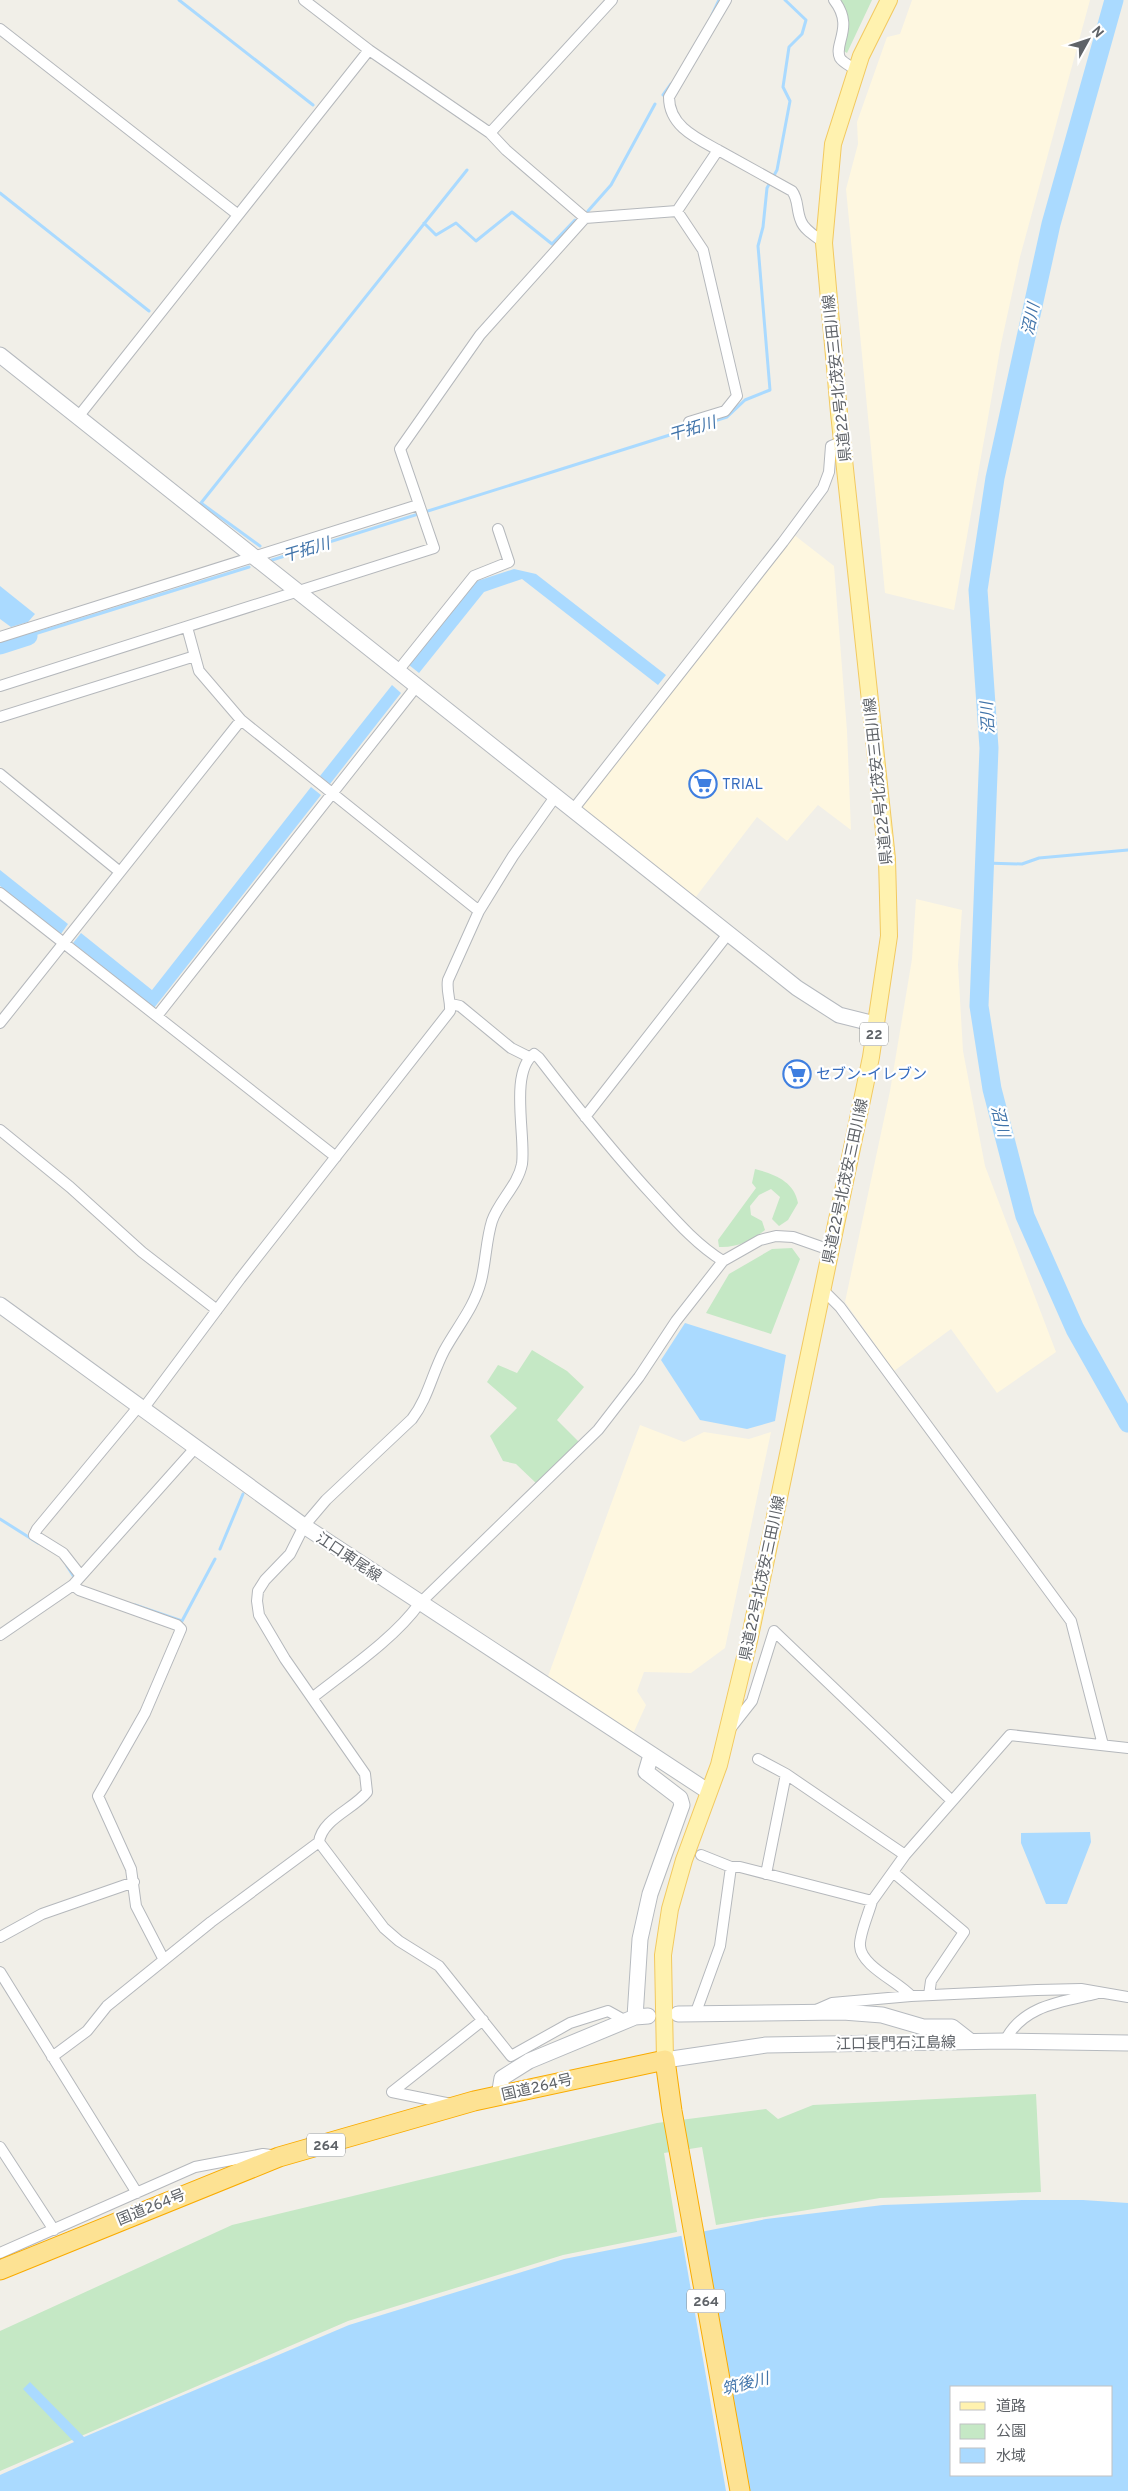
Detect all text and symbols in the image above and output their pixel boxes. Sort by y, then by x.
north arrow [1063,15,1113,65]
text: N [1087,23,1107,42]
street label: 県道22号北茂安三田川線 [819,293,857,463]
water label: 沼川 [1019,300,1045,337]
water label: 干拓川 [667,413,720,446]
water label: 干拓川 [281,534,334,567]
street label: 県道22号北茂安三田川線 [860,696,898,866]
water label: 沼川 [978,699,1000,735]
supermarket icon: TRIAL [688,769,718,799]
place label: TRIAL [722,776,763,795]
road number: 22 [860,1022,888,1046]
supermarket icon: セブン-イレブン [782,1059,812,1089]
place label: セブン-イレブン [816,1066,927,1085]
street label: 県道22号北茂安三田川線 [819,1097,873,1266]
water label: 沼川 [985,1104,1013,1141]
street label: 県道22号北茂安三田川線 [736,1494,790,1663]
street label: 江口東尾線 [312,1529,385,1587]
street label: 江口長門石江島線 [836,2034,956,2055]
street label: 国道264号 [500,2071,575,2106]
road number: 264 [307,2134,345,2156]
street label: 国道264号 [114,2186,189,2231]
road number: 264 [687,2290,725,2312]
water label: 筑後川 [720,2369,773,2400]
legend [950,2386,1113,2476]
text: 道路 [996,2398,1026,2417]
text: 公園 [996,2423,1026,2442]
text: 水域 [996,2448,1026,2467]

